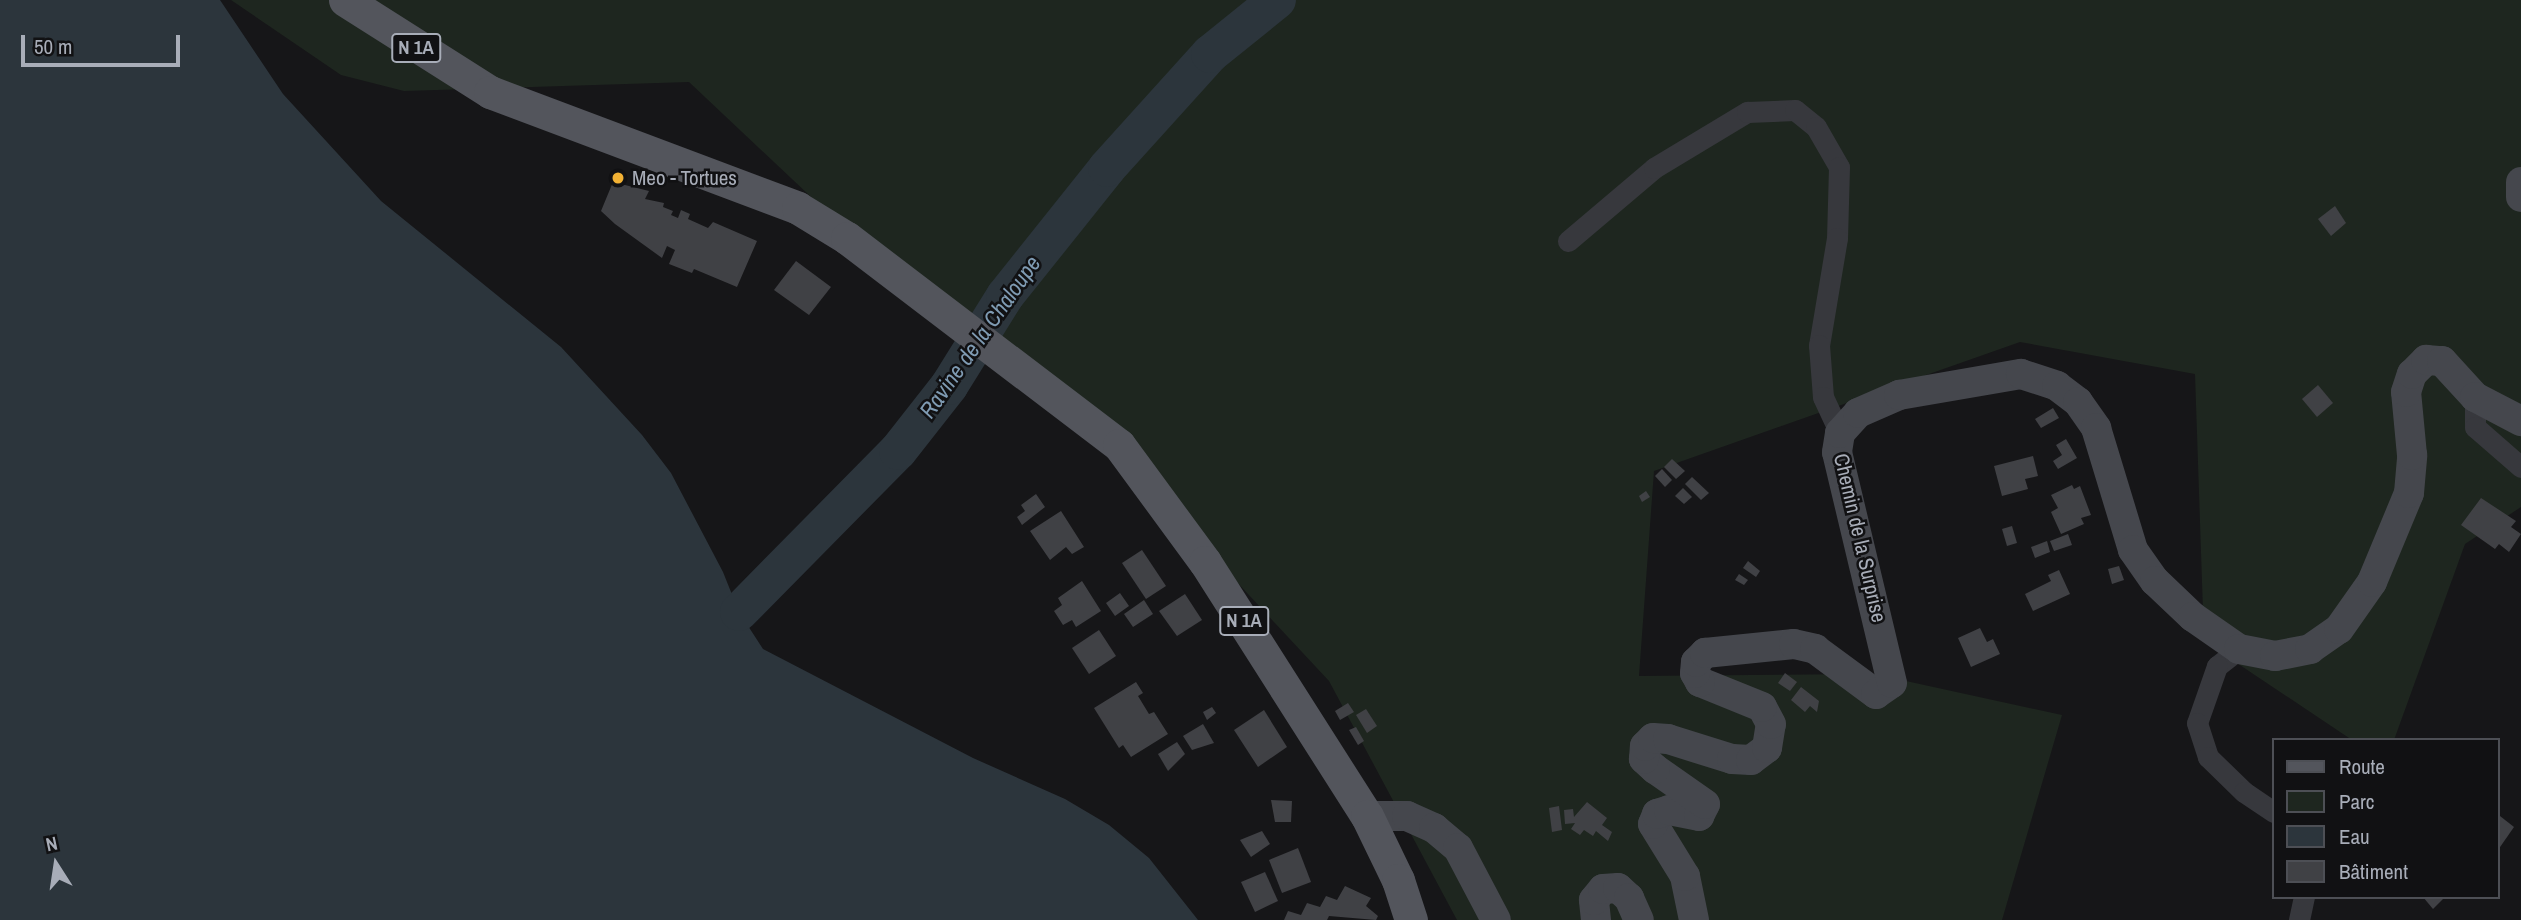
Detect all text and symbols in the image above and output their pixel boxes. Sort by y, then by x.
scale bar [24,21,184,65]
text: 50 m [34,32,72,61]
road number: N 1A [390,32,442,64]
place label: Meo - Tortues [632,165,737,191]
marker: Meo - Tortues [610,170,626,186]
water label: Ravine de la Chaloupe [914,251,1046,423]
street label: Chemin de la Surprise [1828,451,1892,625]
road number: N 1A [1218,606,1270,636]
legend [2272,738,2500,899]
text: Route [2339,752,2385,781]
text: Parc [2339,787,2374,816]
text: Eau [2339,822,2370,851]
north arrow [21,829,91,899]
text: N [43,830,60,857]
text: Bâtiment [2339,857,2408,886]

